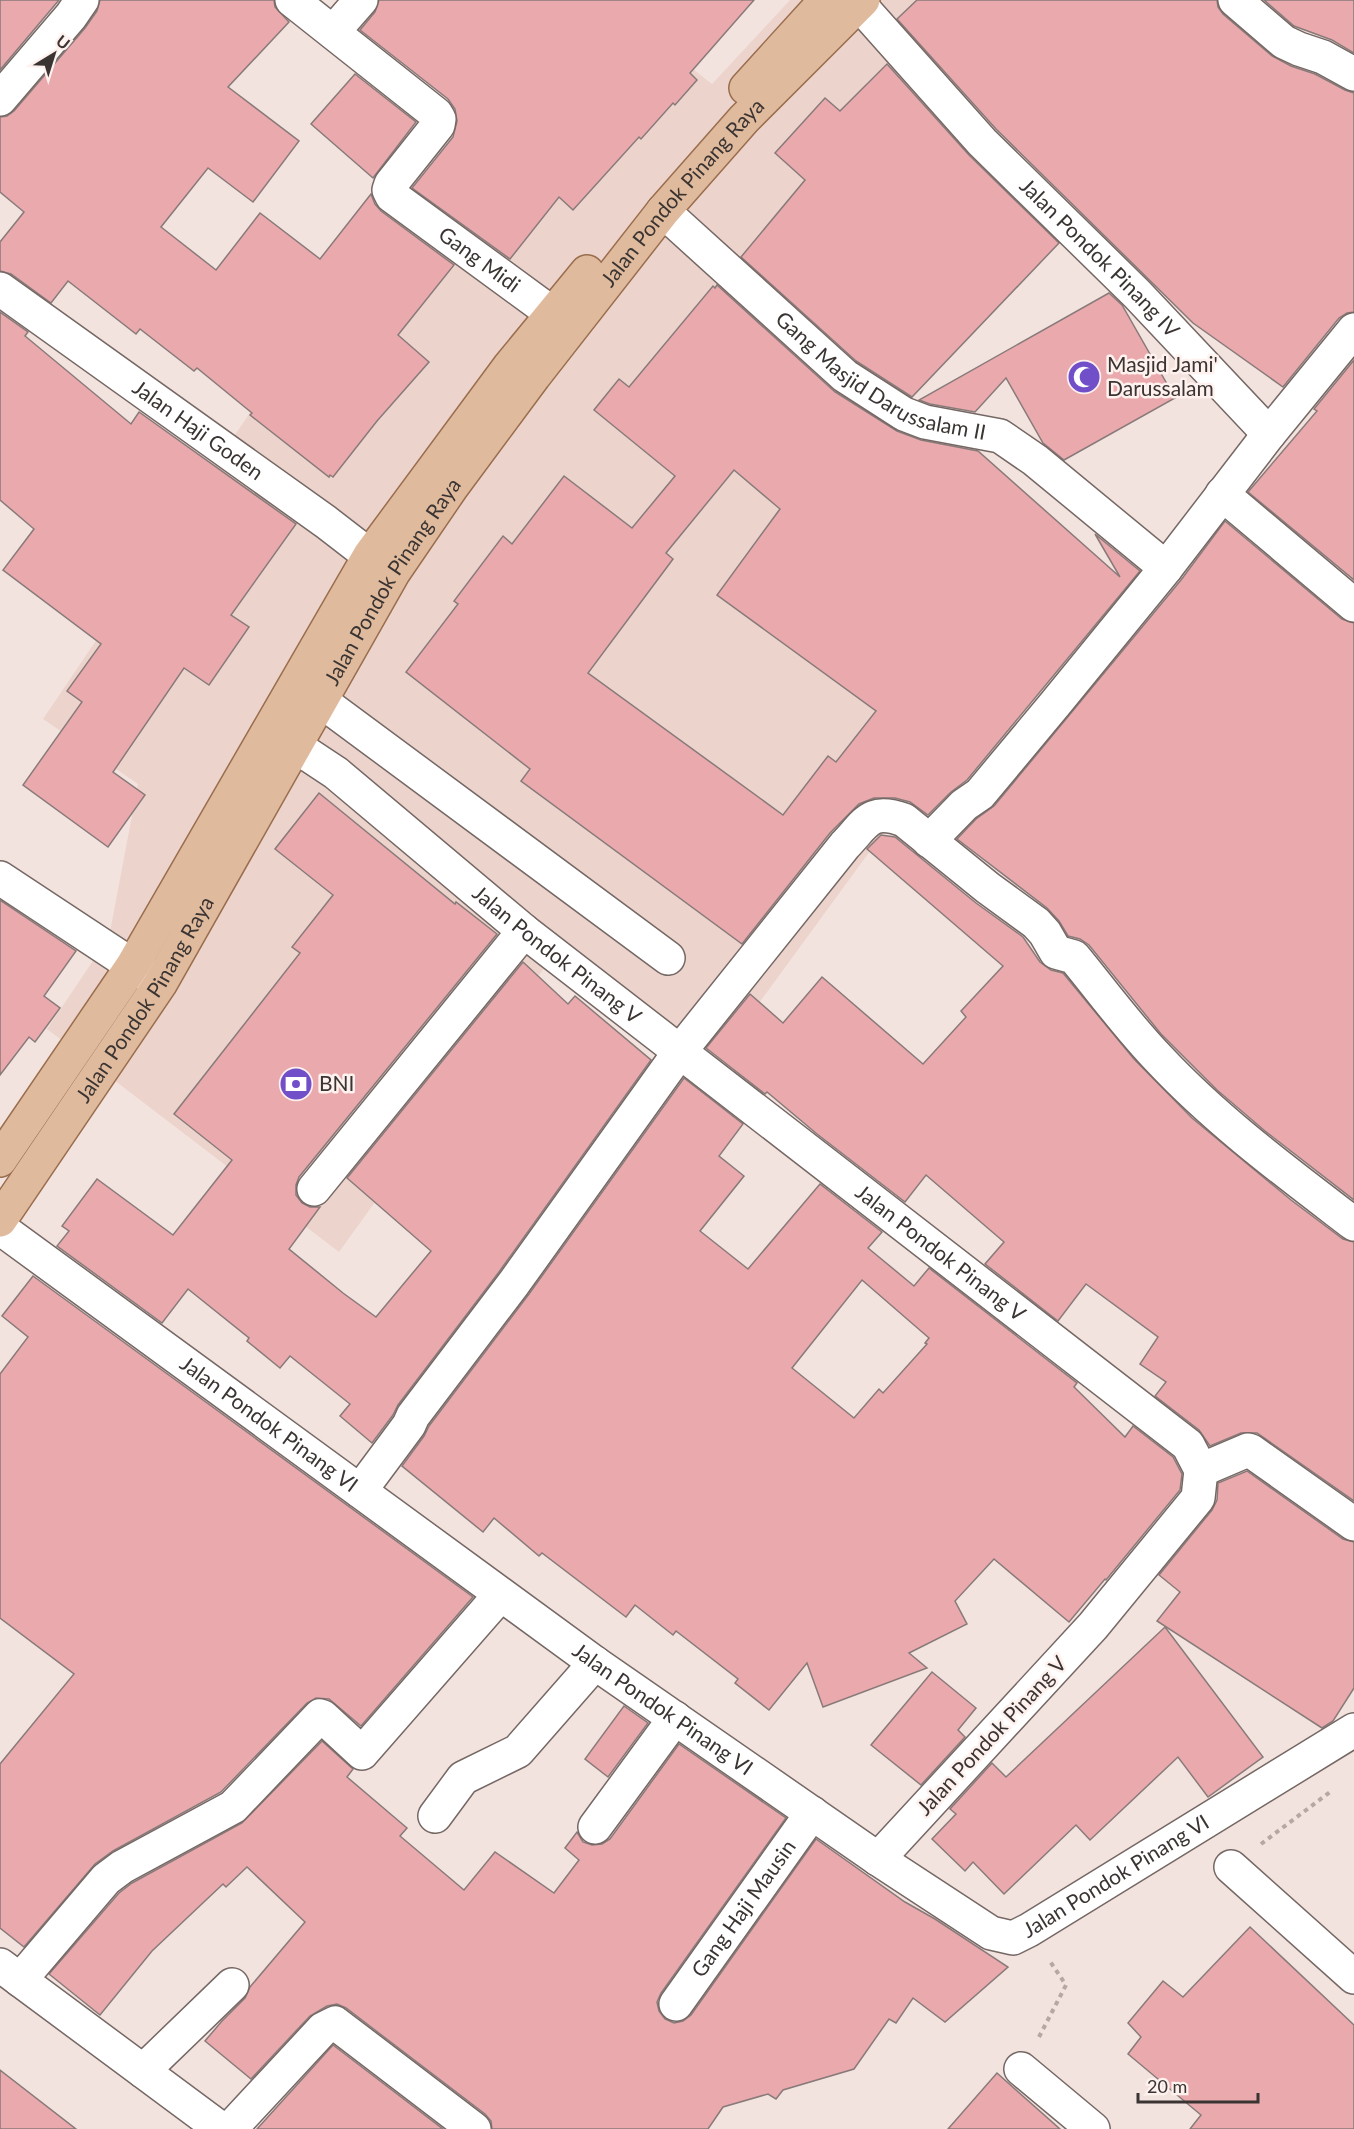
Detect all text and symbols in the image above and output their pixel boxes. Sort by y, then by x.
north arrow [24,24,84,84]
text: U [53,31,74,53]
street label: Jalan Pondok Pinang Raya [595,92,768,291]
street label: Jalan Pondok Pinang IV [1016,172,1186,342]
street label: Gang Midi [434,220,526,297]
street label: Gang Masjid Darussalam II [771,306,988,444]
place label: Masjid Jami' Darussalam [1107,351,1218,400]
mosque icon: Masjid Jami' Darussalam [1066,359,1102,395]
street label: Jalan Haji Goden [128,374,269,484]
street label: Jalan Pondok Pinang Raya [318,472,465,689]
street label: Jalan Pondok Pinang V [468,879,647,1029]
street label: Jalan Pondok Pinang Raya [70,892,218,1107]
bank icon: BNI [278,1066,314,1102]
place label: BNI [319,1070,355,1095]
street label: Jalan Pondok Pinang V [851,1179,1032,1326]
street label: Jalan Pondok Pinang VI [176,1350,363,1497]
street label: Jalan Pondok Pinang VI [568,1637,758,1780]
street label: Jalan Pondok Pinang V [911,1650,1072,1820]
street label: Jalan Pondok Pinang VI [1018,1808,1213,1942]
street label: Gang Haji Mausin [685,1834,800,1981]
scale bar [1138,2066,1258,2104]
text: 20 m [1147,2075,1187,2097]

